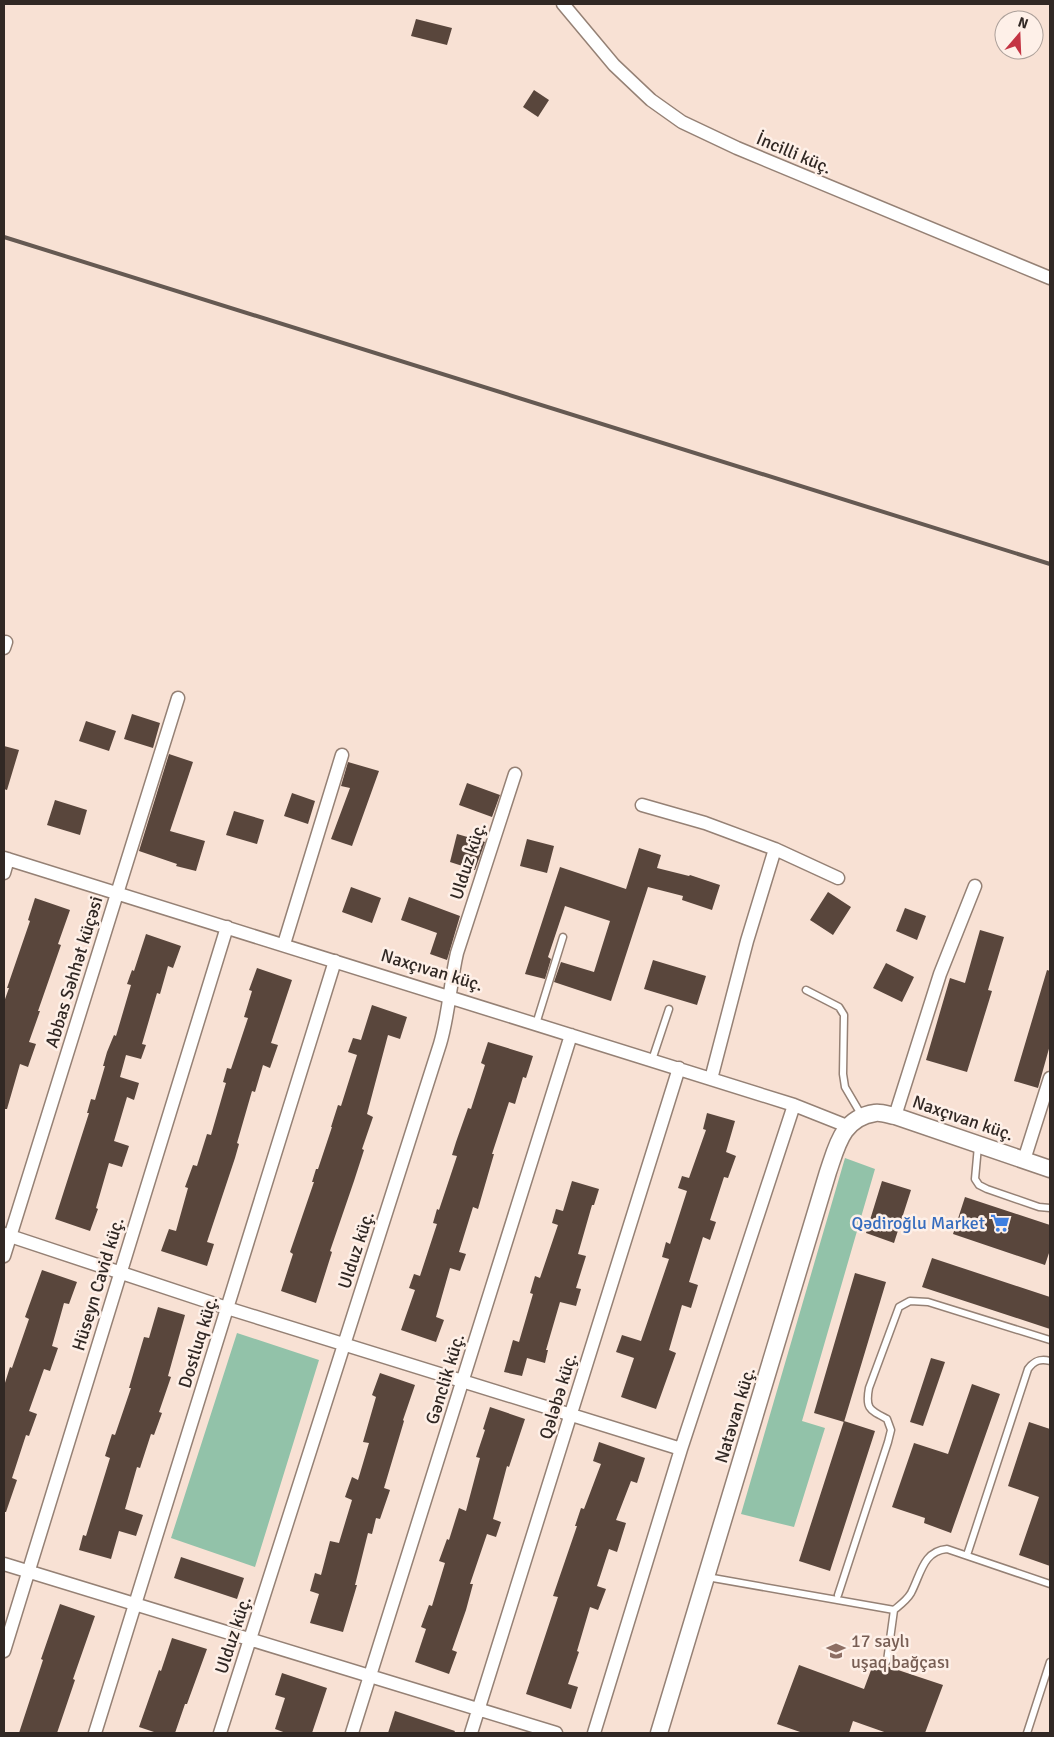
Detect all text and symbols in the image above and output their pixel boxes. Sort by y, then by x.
north arrow [994,10,1044,60]
text: N [1016,14,1030,33]
street label: İncilli küç. [753,127,835,179]
street label: Ulduz küç. [445,819,491,903]
street label: Abbas Səhhət küçəsi [40,893,108,1051]
street label: Naxçıvan küç. [378,944,486,996]
street label: Naxçıvan küç. [910,1090,1016,1146]
street label: Ulduz küç. [333,1208,379,1292]
place label: Qədiroğlu Market [852,1212,985,1234]
supermarket icon: Qədiroğlu Market [989,1212,1011,1234]
street label: Hüseyn Cavid küç. [67,1215,129,1353]
street label: Dostluq küç. [174,1293,222,1391]
street label: Gənclik küç. [421,1331,469,1427]
street label: Qələbə küç. [534,1350,582,1442]
street label: Natəvan küç. [710,1364,760,1466]
street label: Ulduz küç. [210,1593,256,1677]
place label: 17 saylı uşaq bağçası [851,1630,950,1673]
school or university icon: 17 saylı uşaq bağçası [825,1640,847,1662]

